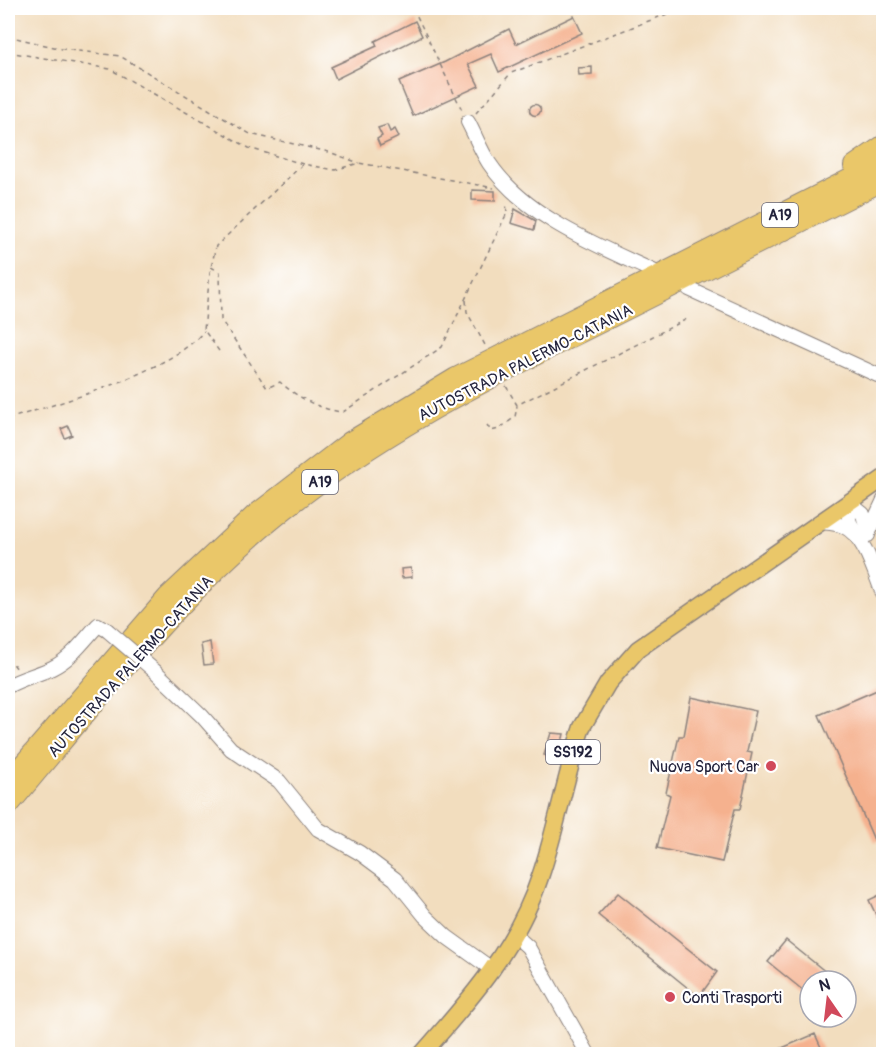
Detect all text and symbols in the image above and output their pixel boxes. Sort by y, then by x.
road number: A19 [762,203,798,227]
street label: AUTOSTRADA PALERMO-CATANIA [415,300,636,426]
road number: A19 [302,470,338,494]
street label: AUTOSTRADA PALERMO-CATANIA [44,572,218,762]
road number: SS192 [546,740,600,764]
place label: Nuova Sport Car [649,757,759,777]
marker: Nuova Sport Car [764,759,778,773]
north arrow [798,969,858,1029]
text: N [817,974,832,996]
place label: Conti Trasporti [682,988,782,1008]
marker: Conti Trasporti [663,990,677,1004]

